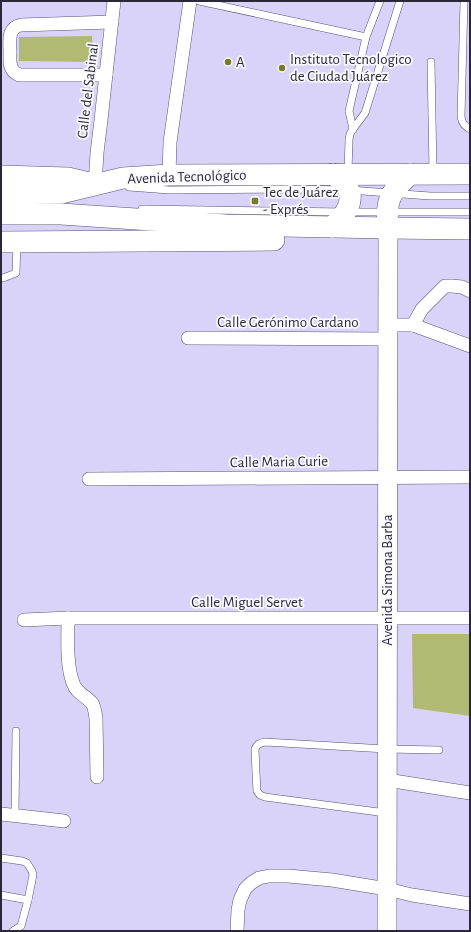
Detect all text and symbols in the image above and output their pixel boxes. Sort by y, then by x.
street label: Calle del Sabinal [75,43,101,139]
place label: Instituto Tecnologico de Ciudad Juárez [290,52,412,84]
place label: A [236,55,245,70]
marker: A [223,57,233,67]
marker: Instituto Tecnologico de Ciudad Juárez [277,63,287,73]
street label: Avenida Tecnológico [127,167,247,187]
place label: Tec de Juárez - Exprés [263,185,339,217]
marker: Tec de Juárez - Exprés [250,196,260,206]
street label: Calle Gerónimo Cardano [217,315,359,330]
street label: Calle Maria Curie [230,454,328,470]
street label: Avenida Simona Barba [380,514,395,646]
street label: Calle Miguel Servet [191,595,303,610]

